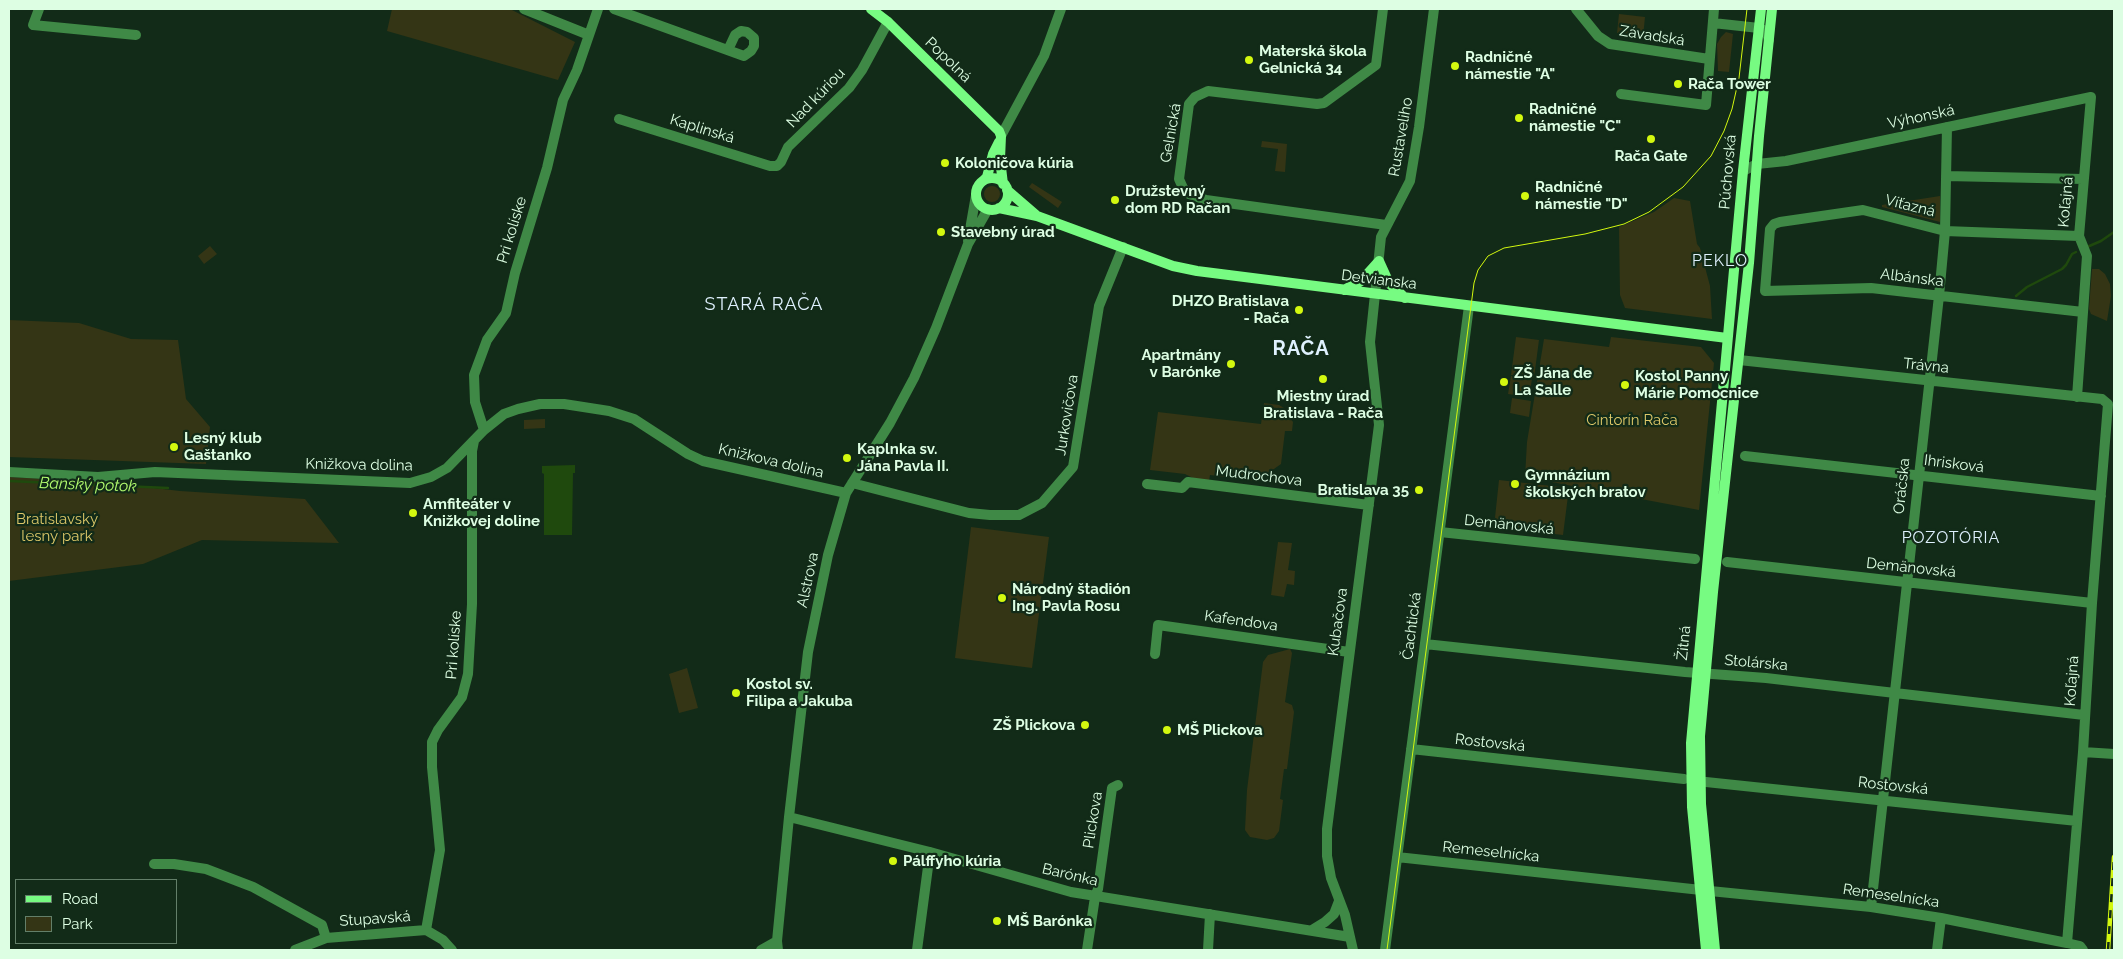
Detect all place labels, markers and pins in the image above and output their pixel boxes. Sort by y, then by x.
place label: Materská škola Gelnická 34 [1259,42,1367,77]
place label: Radničné námestie "A" [1465,48,1555,83]
marker: Materská škola Gelnická 34 [1243,54,1255,66]
marker: Radničné námestie "A" [1449,60,1461,72]
place label: Rača Tower [1688,75,1771,93]
marker: Rača Tower [1672,78,1684,90]
place label: Radničné námestie "C" [1529,100,1621,135]
marker: Radničné námestie "C" [1513,112,1525,124]
marker: Rača Gate [1645,133,1657,145]
place label: Rača Gate [1614,147,1688,165]
place label: Koloničova kúria [955,154,1074,172]
marker: Koloničova kúria [939,157,951,169]
place label: Radničné námestie "D" [1535,178,1628,213]
place label: Družstevný dom RD Račan [1125,182,1230,217]
marker: Radničné námestie "D" [1519,190,1531,202]
marker: Družstevný dom RD Račan [1109,194,1121,206]
place label: Stavebný úrad [951,223,1055,241]
marker: Stavebný úrad [935,226,947,238]
place label: DHZO Bratislava - Rača [1172,292,1289,327]
marker: DHZO Bratislava - Rača [1293,304,1305,316]
place label: Apartmány v Barónke [1141,346,1221,381]
marker: Apartmány v Barónke [1225,358,1237,370]
place label: ZŠ Jána de La Salle [1514,364,1592,399]
place label: Kostol Panny Márie Pomocnice [1635,367,1759,402]
marker: Miestny úrad Bratislava - Rača [1317,373,1329,385]
marker: ZŠ Jána de La Salle [1498,376,1510,388]
marker: Kostol Panny Márie Pomocnice [1619,379,1631,391]
place label: Miestny úrad Bratislava - Rača [1263,387,1383,422]
place label: Lesný klub Gaštanko [184,429,262,464]
place label: Kaplnka sv. Jána Pavla II. [857,440,949,475]
marker: Lesný klub Gaštanko [168,441,180,453]
marker: Kaplnka sv. Jána Pavla II. [841,452,853,464]
place label: Gymnázium školských bratov [1525,466,1646,501]
marker: Gymnázium školských bratov [1509,478,1521,490]
place label: Bratislava 35 [1317,481,1409,499]
marker: Bratislava 35 [1413,484,1425,496]
place label: Amfiteáter v Knižkovej doline [423,495,540,530]
marker: Amfiteáter v Knižkovej doline [407,507,419,519]
place label: Národný štadión Ing. Pavla Rosu [1012,580,1131,615]
marker: Národný štadión Ing. Pavla Rosu [996,592,1008,604]
place label: Kostol sv. Filipa a Jakuba [746,675,853,710]
marker: Kostol sv. Filipa a Jakuba [730,687,742,699]
place label: ZŠ Plickova [993,716,1075,734]
marker: ZŠ Plickova [1079,719,1091,731]
place label: MŠ Plickova [1177,721,1263,739]
marker: MŠ Plickova [1161,724,1173,736]
place label: Pálffyho kúria [903,852,1001,870]
marker: Pálffyho kúria [887,855,899,867]
place label: MŠ Barónka [1007,912,1092,930]
marker: MŠ Barónka [991,915,1003,927]

